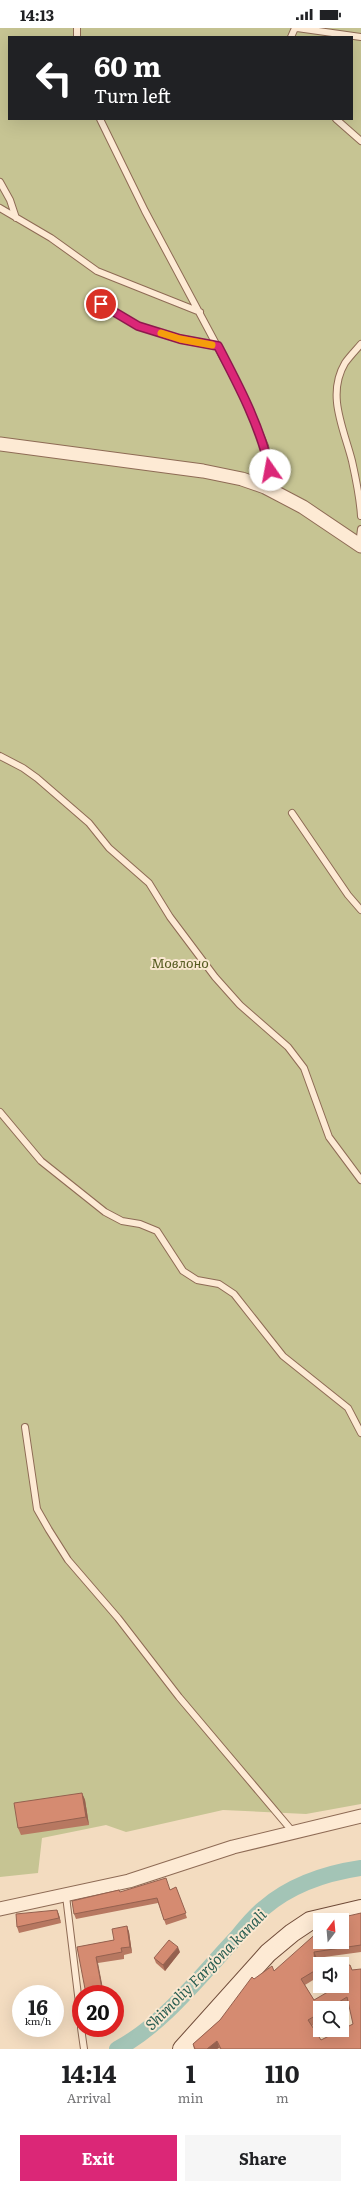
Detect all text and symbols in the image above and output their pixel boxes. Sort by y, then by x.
text: 14:13 [20,3,54,26]
text: 60 m [94,44,161,86]
icon: left [28,52,80,104]
text: Turn left [94,82,171,109]
pin [84,287,118,321]
icon: arrive [90,293,112,315]
position arrow [249,449,291,491]
park label: Мовлоно [151,952,209,972]
water label: Shimoliy Fargʻona kanali [139,1903,271,2035]
north arrow [313,1913,349,1949]
map controls [313,1913,349,2037]
button: sound [313,1957,349,1993]
speed limit sign: 20 [72,1985,124,2037]
text: 16 [28,1991,48,2021]
button: search [313,2001,349,2037]
text: km/h [25,2013,51,2028]
text: 14:14 [61,2055,116,2090]
text: 1 [186,2055,196,2090]
text: 110 [265,2055,300,2090]
text: Arrival [67,2088,111,2107]
text: min [178,2088,203,2107]
text: m [276,2088,289,2107]
button: Exit [20,2135,177,2181]
button: Share [185,2135,341,2181]

